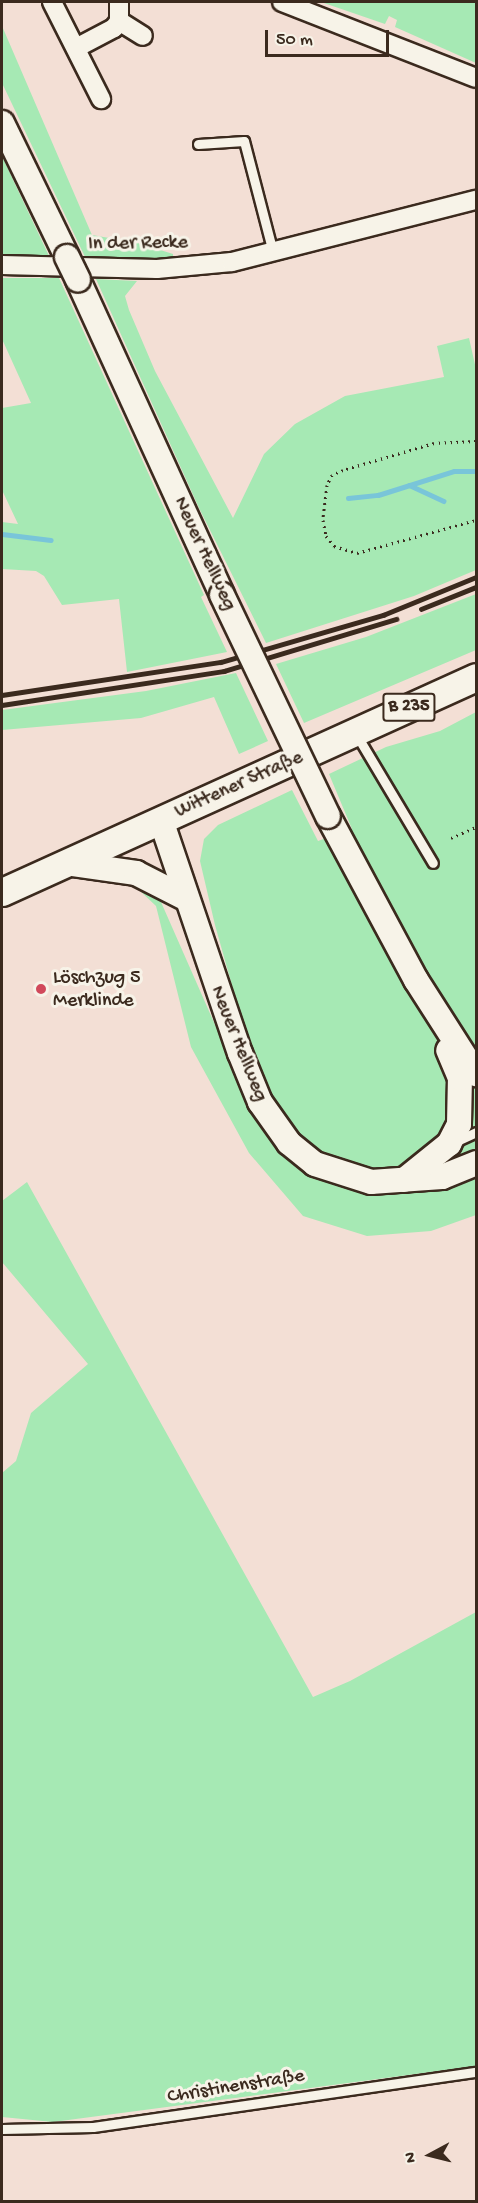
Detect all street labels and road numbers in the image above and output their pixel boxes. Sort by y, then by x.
street label: In der Recke [88,231,188,257]
street label: Neuer Hellweg [167,493,241,615]
road number: B 235 [382,692,436,722]
street label: Wittener Straße [171,746,307,824]
street label: Neuer Hellweg [204,983,272,1105]
street label: Christinenstraße [166,2064,306,2110]

